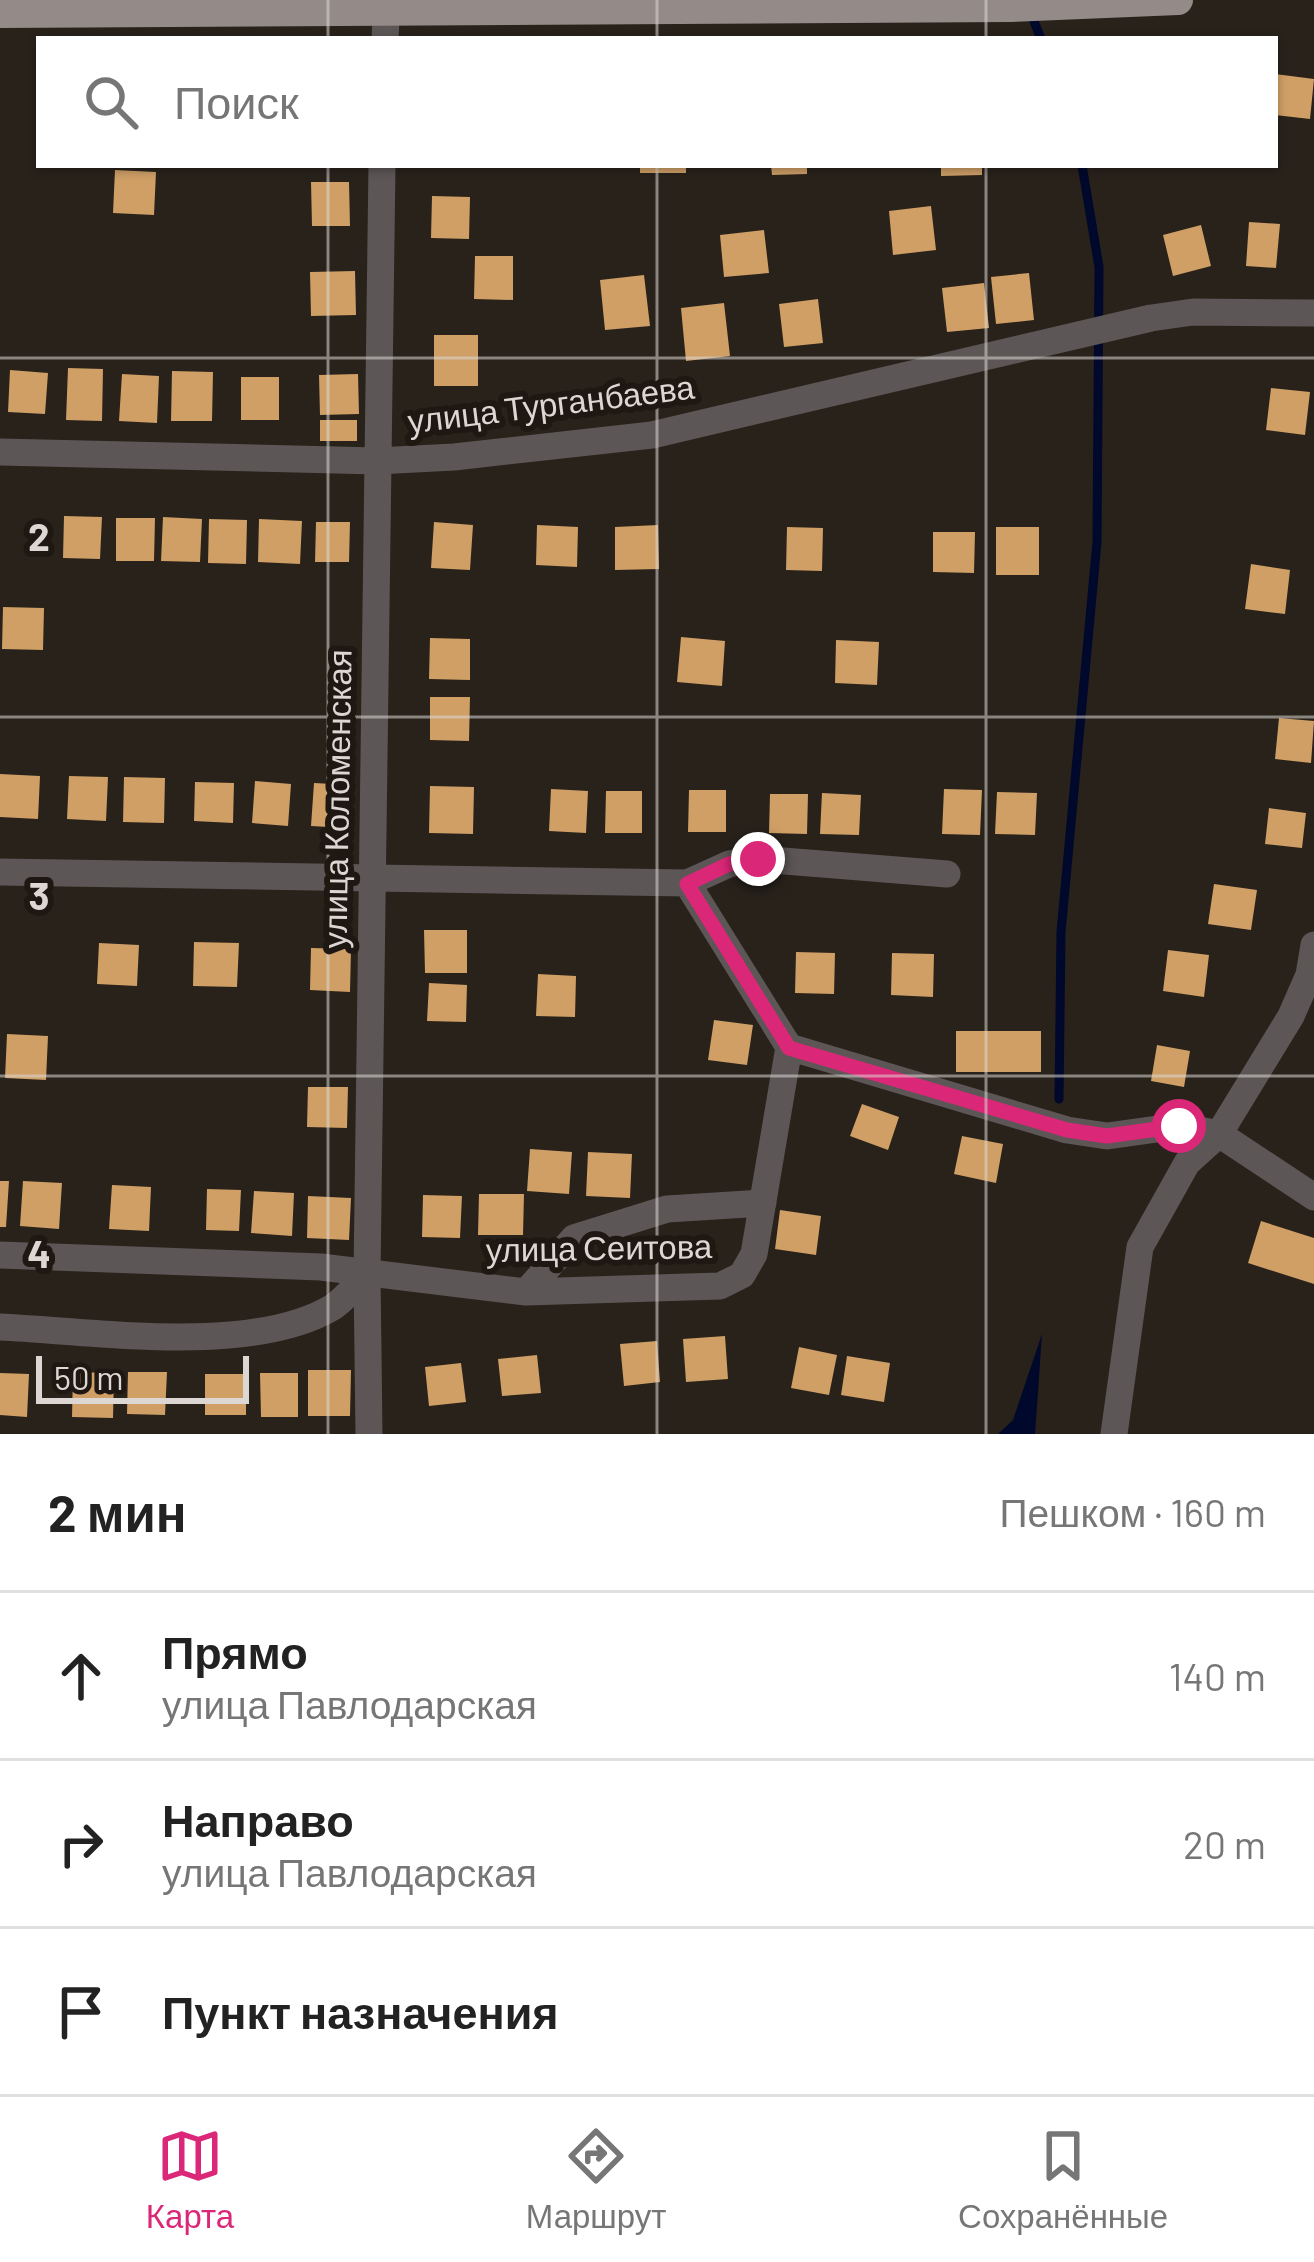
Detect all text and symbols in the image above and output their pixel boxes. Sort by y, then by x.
search box [36,36,1278,168]
icon: search [78,69,144,135]
text: Поиск [174,74,299,128]
street label: улица Турганбаева [405,366,697,440]
text: 2 [28,512,50,559]
street label: улица Коломенская [313,649,359,949]
route end [731,832,785,886]
text: 3 [28,871,50,918]
route start [1152,1099,1206,1153]
street label: улица Сеитова [485,1225,713,1269]
text: 4 [27,1229,51,1276]
scale bar [36,1350,249,1403]
text: 50 m [54,1357,124,1397]
text: 2 мин [48,1481,187,1542]
text: Пешком · 160 m [999,1488,1266,1535]
text: Прямо [162,1624,308,1678]
icon: ahead [48,1643,114,1709]
text: 140 m [1169,1652,1266,1699]
text: улица Павлодарская [162,1680,537,1727]
text: Направо [162,1792,354,1846]
icon: right [48,1811,114,1877]
text: 20 m [1183,1820,1266,1867]
text: улица Павлодарская [162,1848,537,1895]
icon: arrive [48,1979,114,2045]
text: Пункт назначения [162,1984,559,2038]
tab: Карта [146,2123,234,2236]
tab: Маршрут [526,2123,666,2236]
tab: Сохранённые [958,2123,1168,2236]

